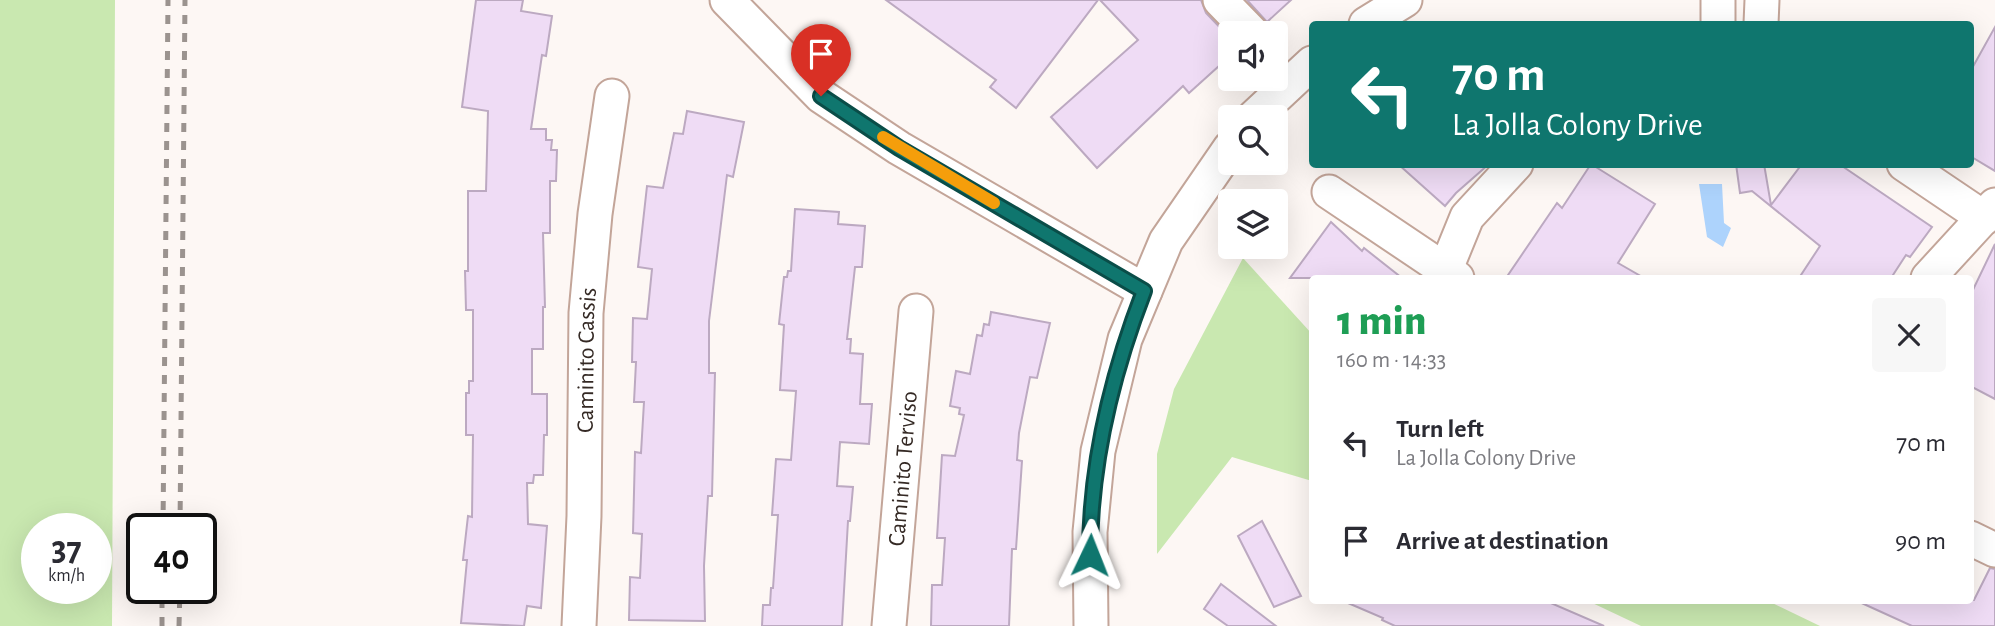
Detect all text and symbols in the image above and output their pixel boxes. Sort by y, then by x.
map controls [1218,21,1288,259]
button: sound [1218,21,1288,91]
pin [791,24,851,96]
icon: arrive [802,35,840,73]
icon: left [1337,49,1428,140]
text: 70 m [1452,51,1546,100]
button: search [1218,105,1288,175]
text: La Jolla Colony Drive [1452,109,1703,141]
button: layers [1218,189,1288,259]
street label: Caminito Cassis [574,286,601,433]
button: close [1872,298,1946,372]
text: 1 min [1337,300,1426,342]
text: 160 m · 14:33 [1337,349,1446,372]
street label: Caminito Terviso [885,390,922,547]
text: Turn left [1396,416,1484,442]
icon: left [1337,424,1375,462]
text: 70 m [1896,430,1946,456]
text: La Jolla Colony Drive [1396,447,1576,470]
speed limit sign: 40 [126,513,217,604]
position arrow [1053,518,1127,592]
icon: arrive [1337,522,1375,560]
text: Arrive at destination [1396,528,1609,554]
text: 90 m [1895,528,1946,554]
text: 37 [51,532,82,567]
text: km/h [48,567,85,585]

